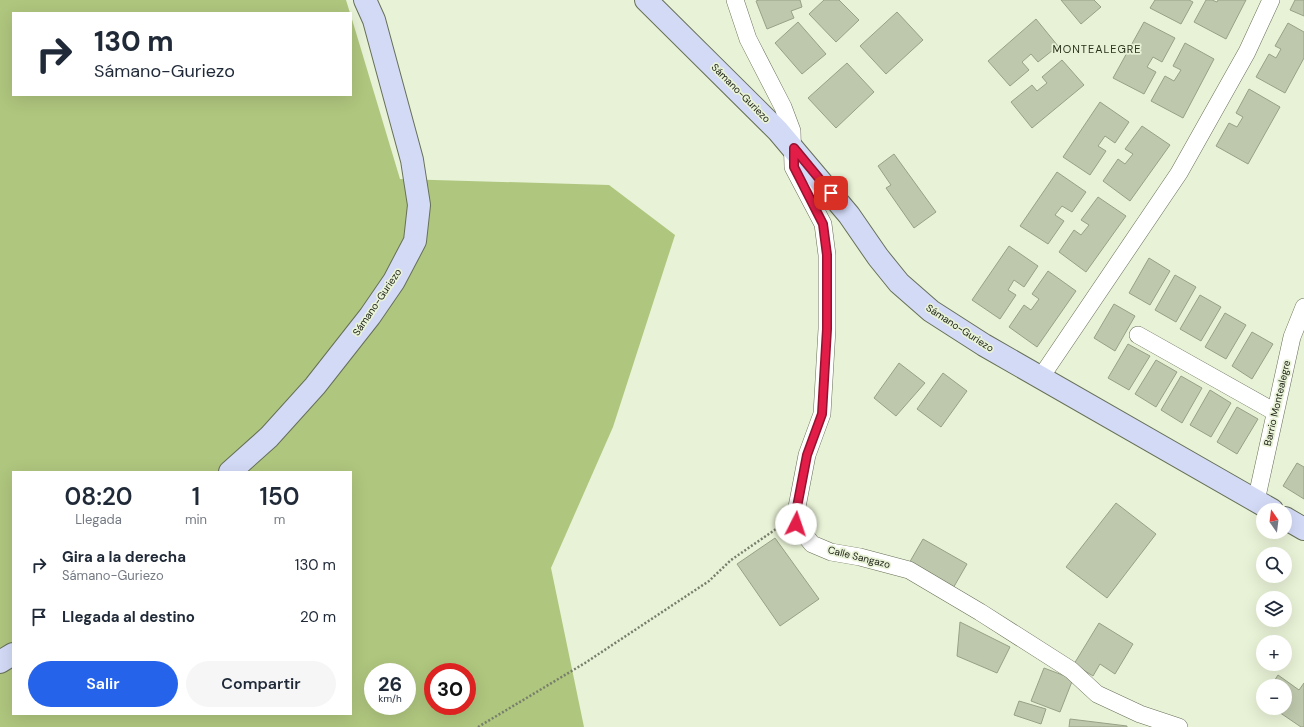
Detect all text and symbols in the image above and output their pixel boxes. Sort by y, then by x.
text: 130 m [94,23,174,60]
icon: right [28,28,80,80]
district label: MONTEALEGRE [1052,42,1142,56]
text: Sámano-Guriezo [94,59,235,83]
street label: Sámano-Guriezo [709,61,773,125]
pin [814,176,848,210]
icon: arrive [820,182,842,204]
street label: Sámano-Guriezo [350,266,404,338]
street label: Sámano-Guriezo [924,301,996,355]
street label: Barrio Montealegre [1261,359,1293,447]
text: 08:20 [64,481,132,512]
text: 1 [192,481,200,512]
text: 150 [260,481,300,512]
position arrow [775,503,817,545]
north arrow [1256,503,1292,539]
map controls [1256,503,1292,715]
text: Llegada [75,511,122,528]
text: min [185,511,207,528]
text: m [274,511,285,528]
street label: Calle Sangazo [826,543,892,571]
text: Gira a la derecha [62,547,186,567]
button: search [1256,547,1292,583]
icon: right [28,554,50,576]
text: 130 m [295,555,336,575]
text: Sámano-Guriezo [62,567,164,584]
button: layers [1256,591,1292,627]
icon: arrive [28,606,50,628]
text: Llegada al destino [62,607,195,627]
text: 20 m [300,607,336,627]
button: + [1256,635,1292,671]
button: Salir [28,661,178,707]
button: Compartir [186,661,336,707]
speed limit sign: 30 [424,663,476,715]
text: 26 [378,671,402,697]
button: − [1256,679,1292,715]
text: km/h [378,692,402,705]

